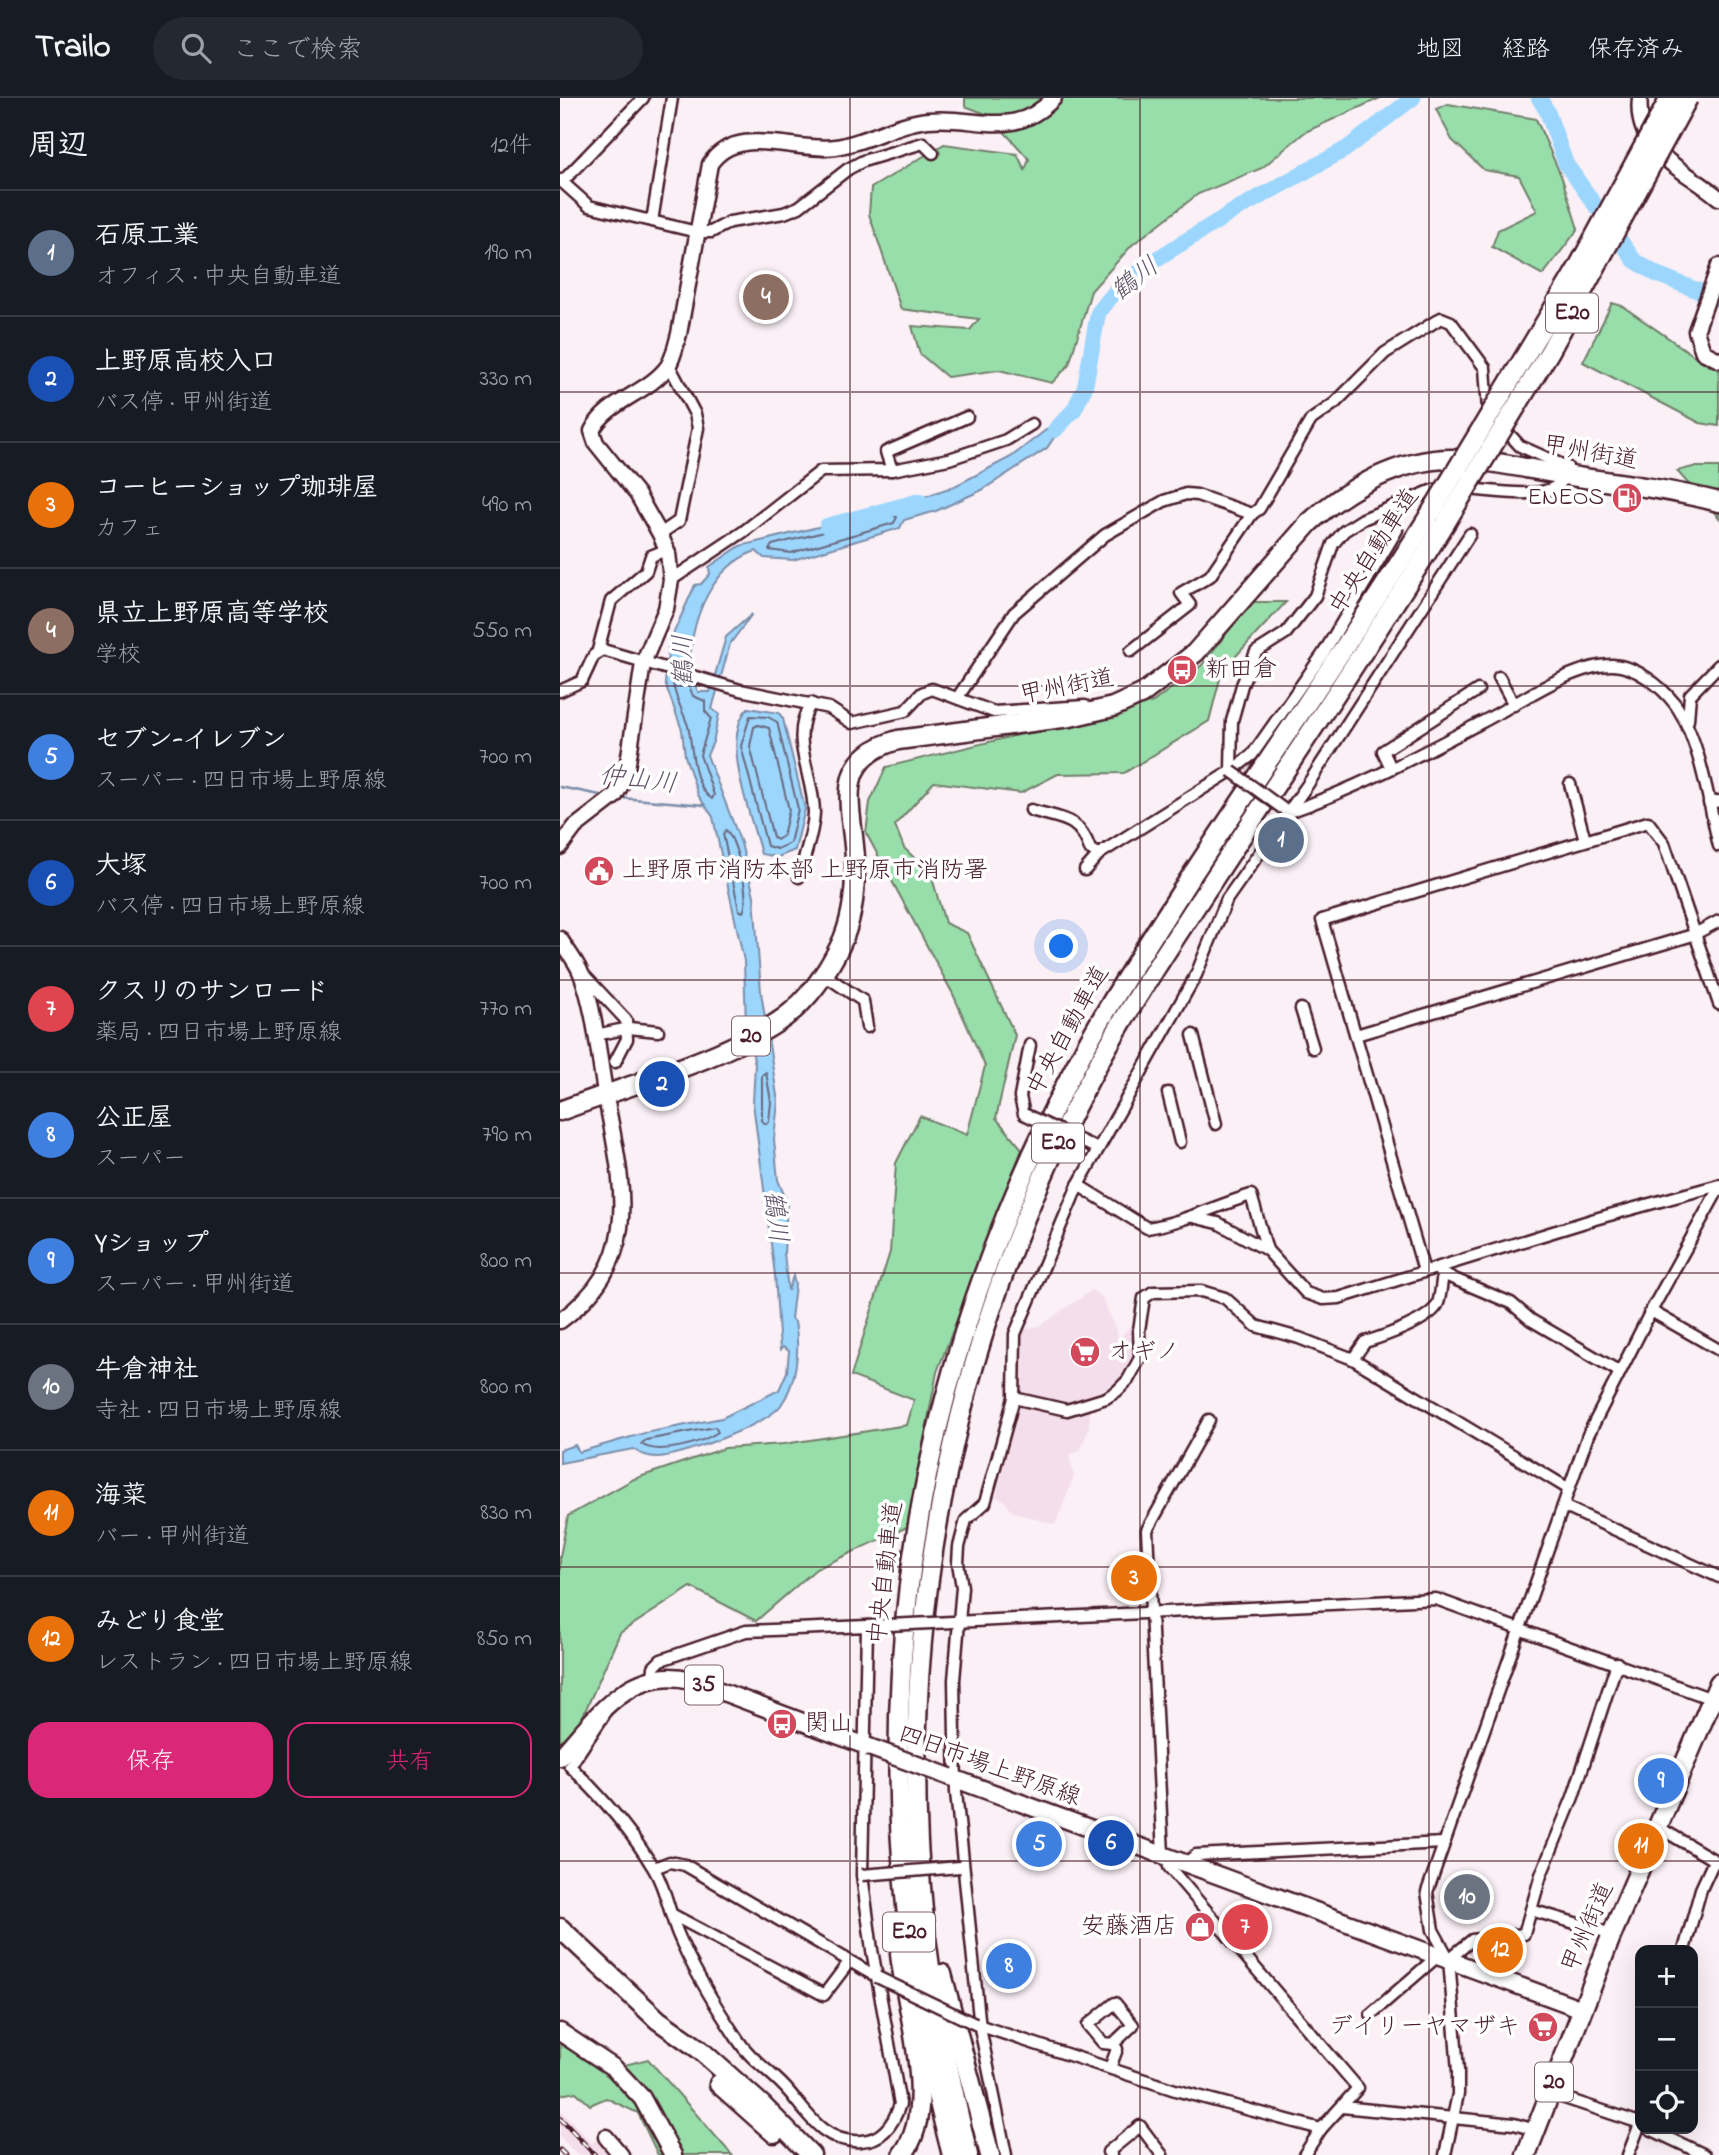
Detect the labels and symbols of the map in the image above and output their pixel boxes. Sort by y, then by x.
water label: 鶴川 [1104,249,1168,311]
pin: 4 [743,271,789,323]
road number: E20 [1546,294,1598,332]
street label: 甲州街道 [1540,428,1640,480]
place label: ENEOS [1528,481,1604,516]
fuel station icon: ENEOS [1610,481,1644,515]
street label: 中央自動車道 [1321,482,1429,622]
water label: 鶴川 [666,634,704,686]
bus stop icon: 新田倉 [1165,653,1199,687]
place label: 新田倉 [1205,653,1277,688]
street label: 甲州街道 [1017,662,1117,714]
water label: 仲山川 [597,757,679,805]
pin: 1 [1258,814,1304,866]
public building icon: 上野原市消防本部 上野原市消防署 [582,854,616,888]
place label: 上野原市消防本部 上野原市消防署 [622,854,988,889]
your location [1044,929,1078,963]
street label: 中央自動車道 [1019,960,1119,1102]
road number: 20 [732,1016,770,1056]
pin: 2 [639,1058,685,1110]
road number: E20 [1032,1124,1084,1162]
water label: 鶴川 [752,1189,796,1245]
supermarket icon: オギノ [1068,1335,1102,1369]
place label: オギノ [1108,1335,1180,1370]
street label: 中央自動車道 [861,1499,913,1647]
pin: 3 [1111,1552,1157,1604]
road number: 35 [685,1666,723,1704]
bus stop icon: 関山 [765,1707,799,1741]
place label: 関山 [805,1707,853,1742]
street label: 四日市場上野原線 [893,1718,1085,1816]
pin: 9 [1638,1755,1684,1807]
pin: 6 [1088,1817,1134,1869]
pin: 5 [1016,1818,1062,1870]
pin: 11 [1618,1820,1664,1872]
pin: 10 [1444,1871,1490,1923]
street label: 甲州街道 [1554,1877,1624,1979]
pin: 7 [1222,1901,1268,1953]
place label: 安藤酒店 [1081,1910,1177,1945]
shop icon: 安藤酒店 [1183,1910,1217,1944]
road number: E20 [883,1912,935,1952]
pin: 12 [1477,1924,1523,1976]
pin: 8 [986,1940,1032,1992]
place label: デイリーヤマザキ [1329,2010,1520,2045]
supermarket icon: デイリーヤマザキ [1526,2010,1560,2044]
road number: 20 [1535,2063,1573,2102]

